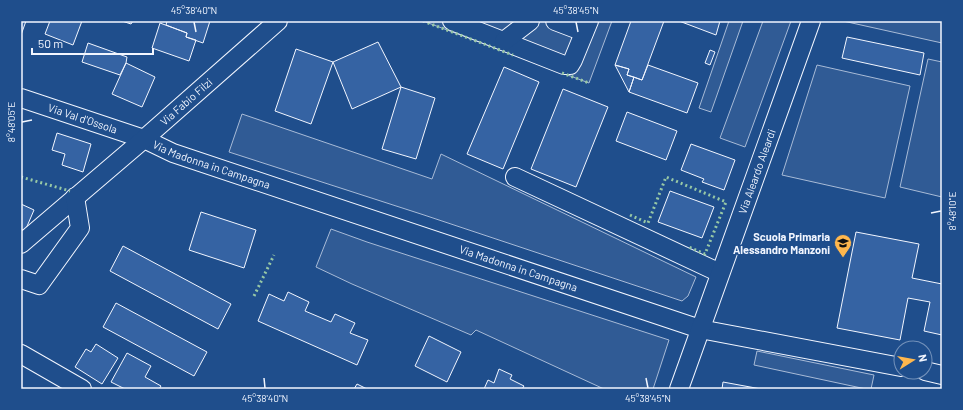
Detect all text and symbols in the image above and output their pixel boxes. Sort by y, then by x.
text: 45°38'40"N [171,4,217,16]
text: 45°38'45"N [553,4,599,16]
scale bar [32,30,153,56]
text: 50 m [38,36,63,50]
street label: Via Fabio Filzi [157,75,215,128]
street label: Via Val d'Ossola [46,100,119,136]
text: 8°48'05"E [5,102,17,142]
street label: Via Aleardo Aleardi [735,127,778,216]
street label: Via Madonna in Campagna [151,137,272,191]
text: 8°48'10"E [946,192,958,230]
place label: Scuola Primaria Alessandro Manzoni [733,230,830,256]
school or university icon: Scuola Primaria Alessandro Manzoni [833,233,853,258]
street label: Via Madonna in Campagna [458,242,579,294]
north arrow [893,340,933,380]
text: N [916,353,930,363]
text: 45°38'40"N [242,392,288,404]
text: 45°38'45"N [625,392,671,404]

